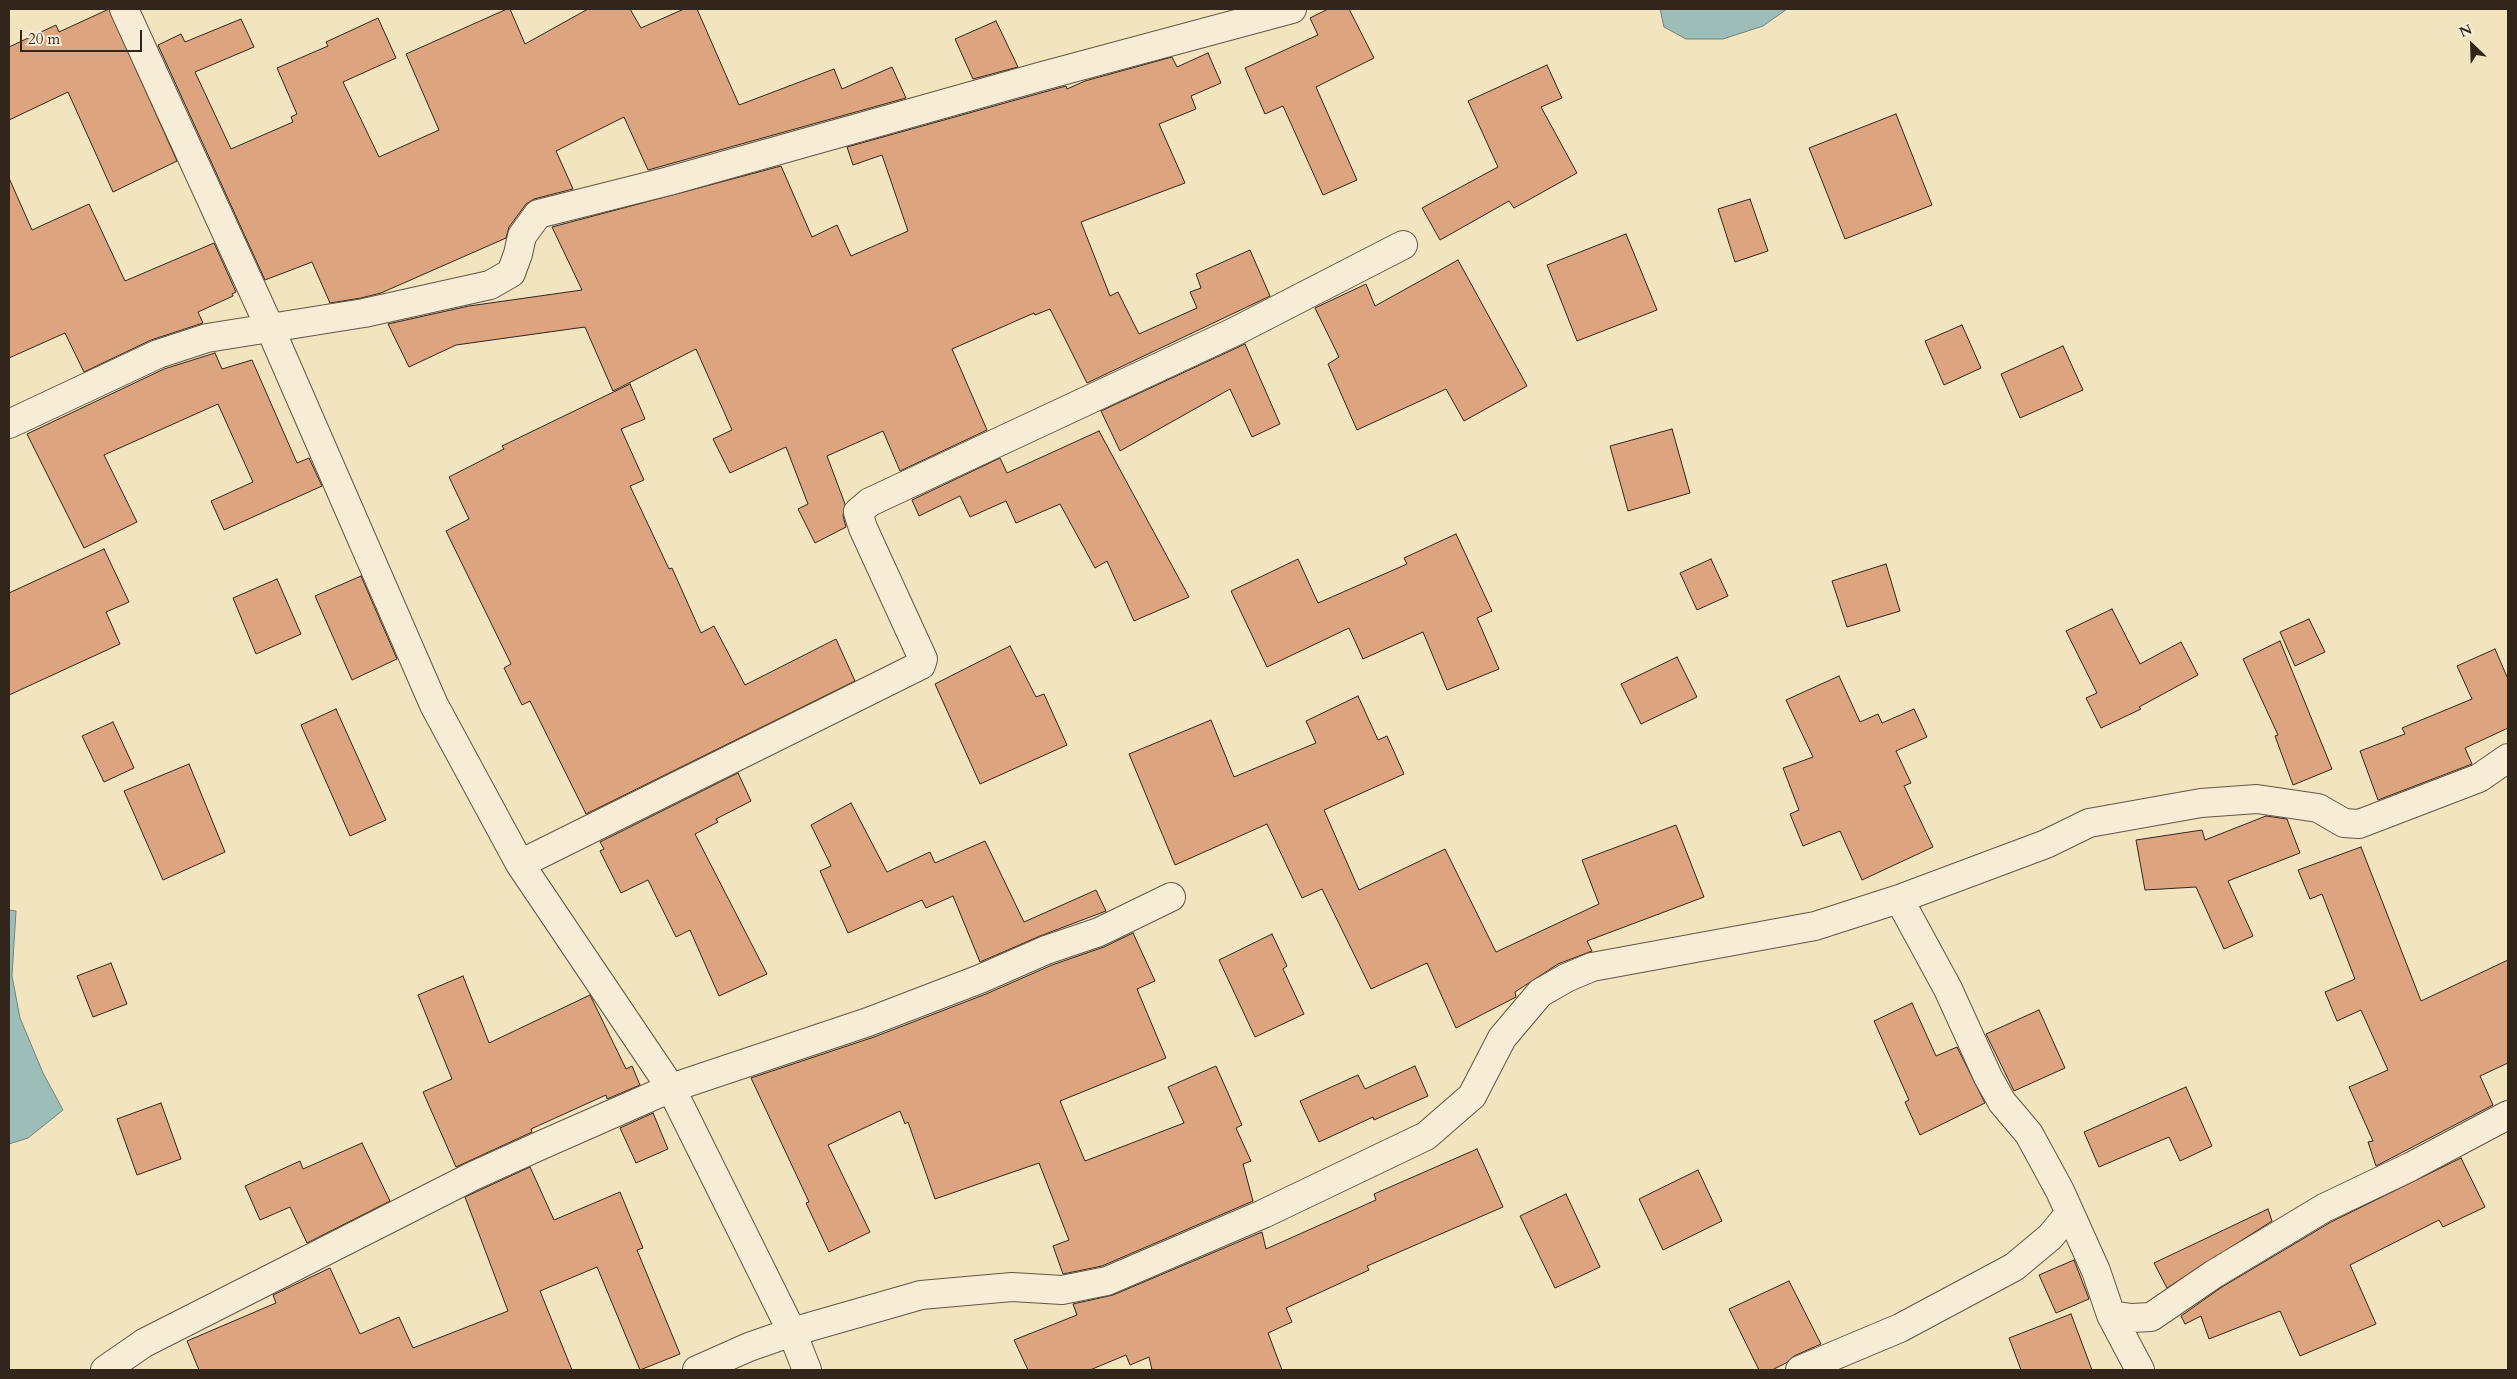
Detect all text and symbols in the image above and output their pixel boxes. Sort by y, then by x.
scale bar [22,20,145,52]
north arrow [2447,20,2497,70]
text: N [2456,20,2475,42]
text: 20 m [28,29,60,49]

